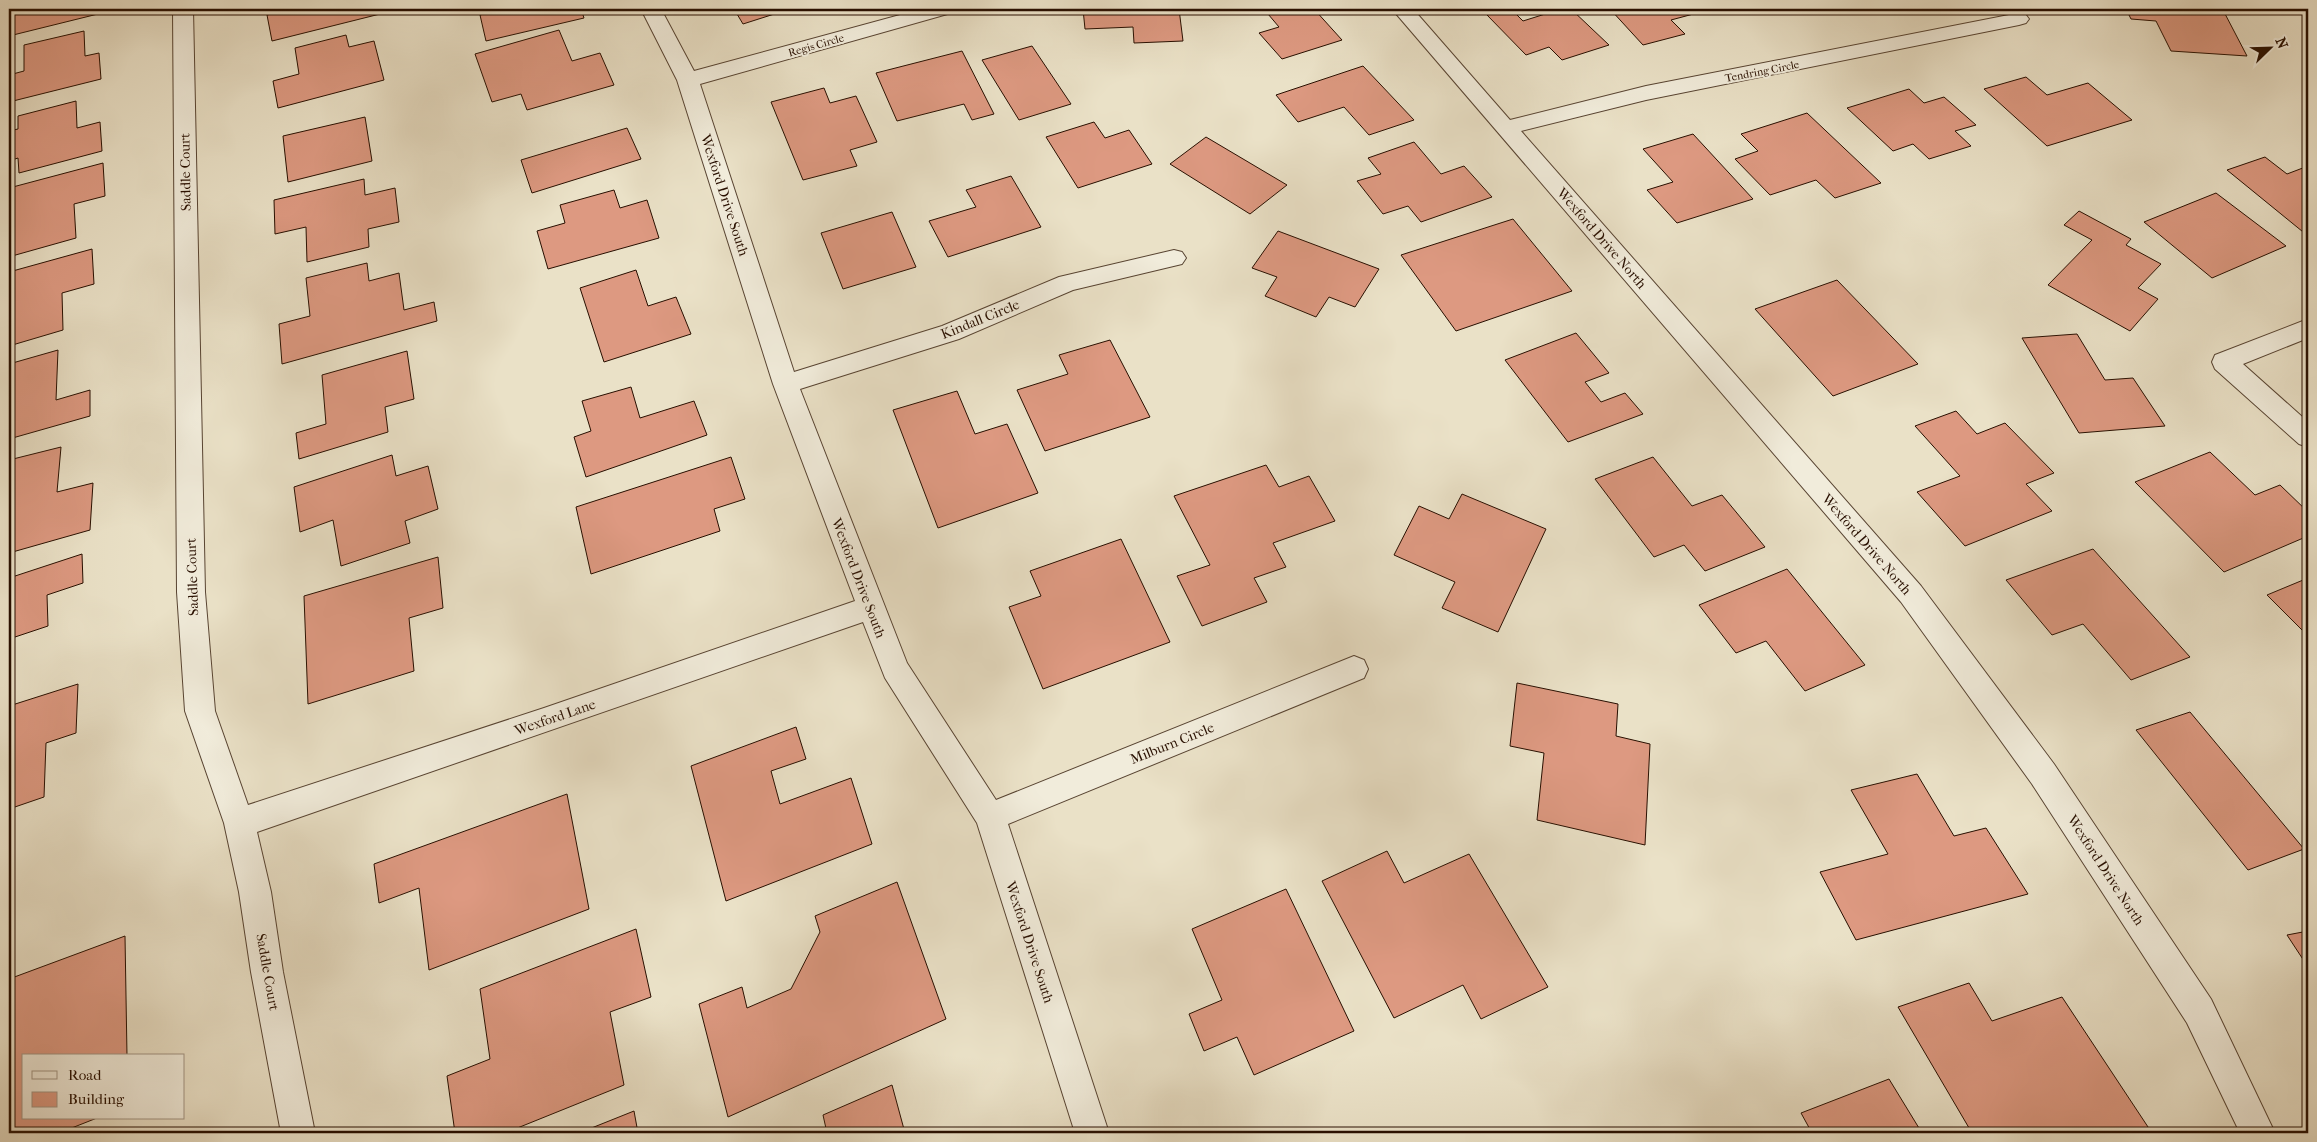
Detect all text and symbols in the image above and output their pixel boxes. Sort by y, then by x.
north arrow [2244,22,2294,72]
street label: Regis Circle [787,31,846,60]
text: N [2272,35,2292,52]
street label: Tendring Circle [1724,58,1801,85]
street label: Wexford Drive South [697,131,752,258]
street label: Saddle Court [176,133,195,211]
street label: Wexford Drive North [1553,184,1650,292]
street label: Kindall Circle [938,296,1022,343]
street label: Wexford Drive North [1818,490,1915,598]
street label: Wexford Drive South [828,515,889,641]
street label: Saddle Court [183,538,202,616]
street label: Wexford Lane [511,696,598,740]
street label: Milburn Circle [1128,719,1217,768]
street label: Wexford Drive North [2063,811,2148,929]
street label: Wexford Drive South [1002,878,1057,1005]
street label: Saddle Court [252,932,283,1012]
legend [22,1054,185,1120]
text: Road [68,1066,102,1084]
text: Building [68,1090,125,1108]

